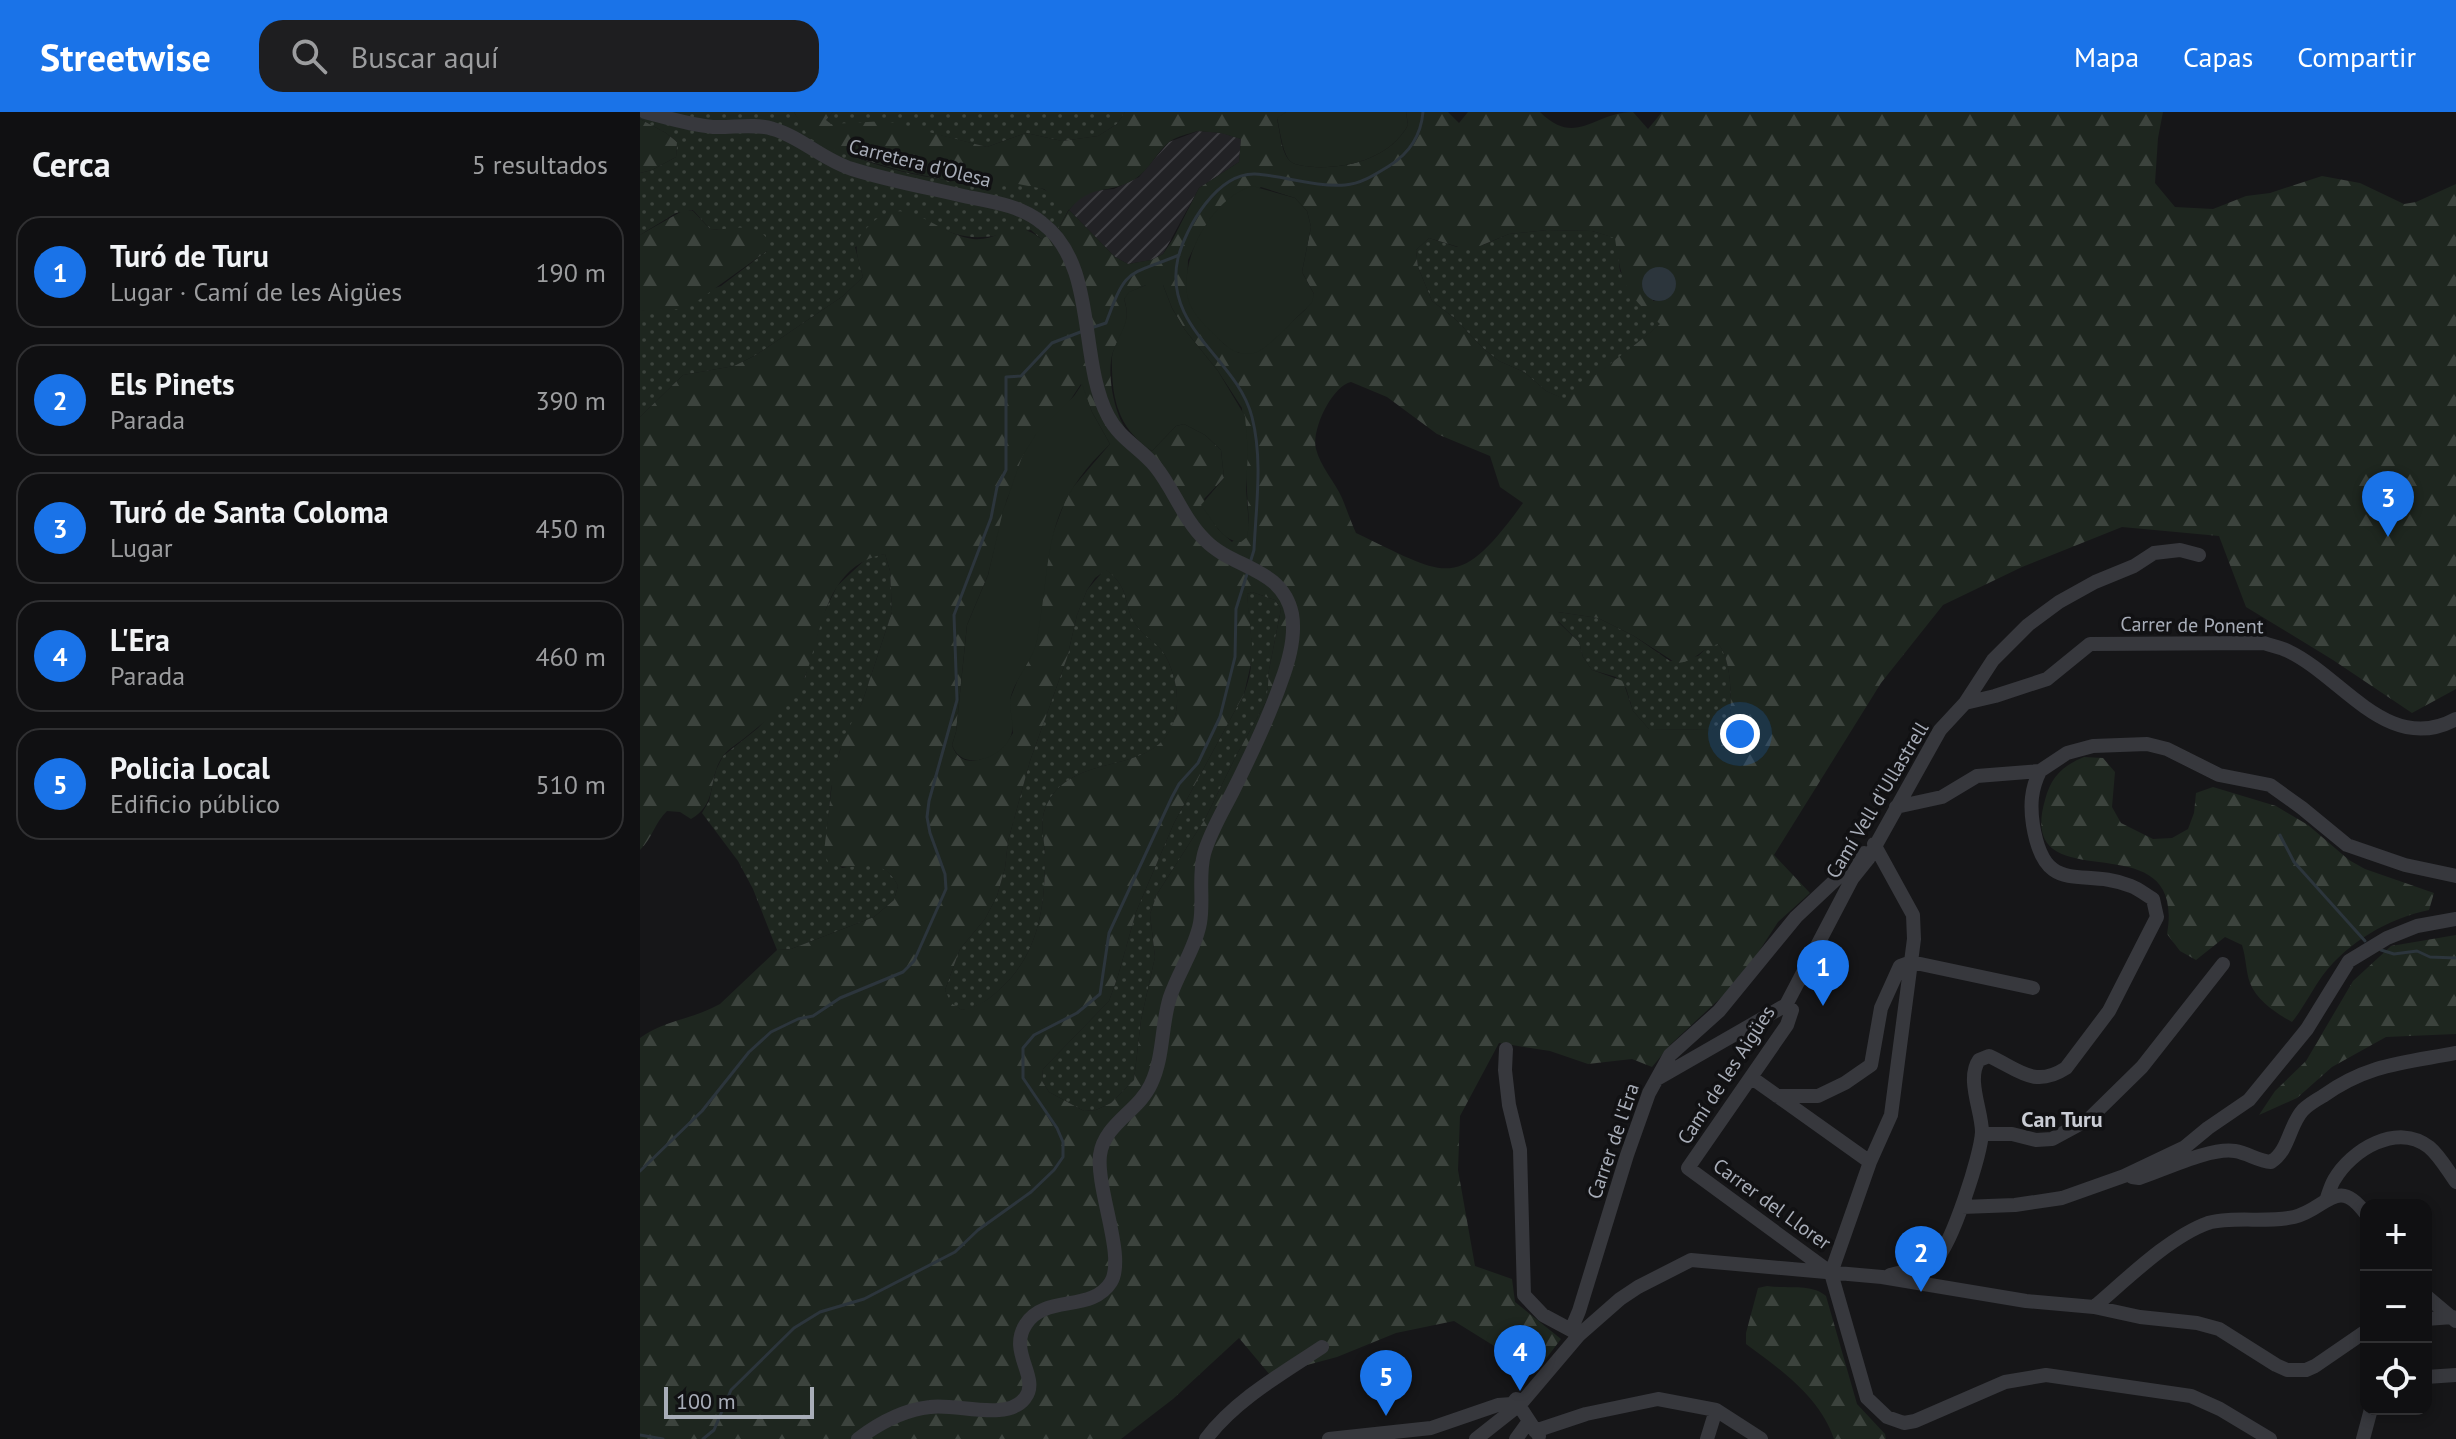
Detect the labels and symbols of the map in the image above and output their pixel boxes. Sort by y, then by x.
street label: Carretera d'Olesa [846,133,994,193]
pin: 3 [2362,471,2414,537]
street label: Carrer de Ponent [2120,611,2264,639]
your location [1720,714,1760,754]
street label: Camí Vell d'Ullastrell [1820,717,1934,883]
pin: 1 [1797,940,1849,1006]
street label: Camí de les Aigües [1671,1001,1781,1149]
street label: Carrer de l'Era [1581,1080,1645,1202]
district label: Can Turu [2021,1105,2103,1133]
street label: Carrer del Llorer [1708,1152,1836,1256]
pin: 2 [1895,1226,1947,1292]
pin: 4 [1494,1325,1546,1391]
pin: 5 [1360,1350,1412,1416]
scale bar [664,1383,814,1419]

